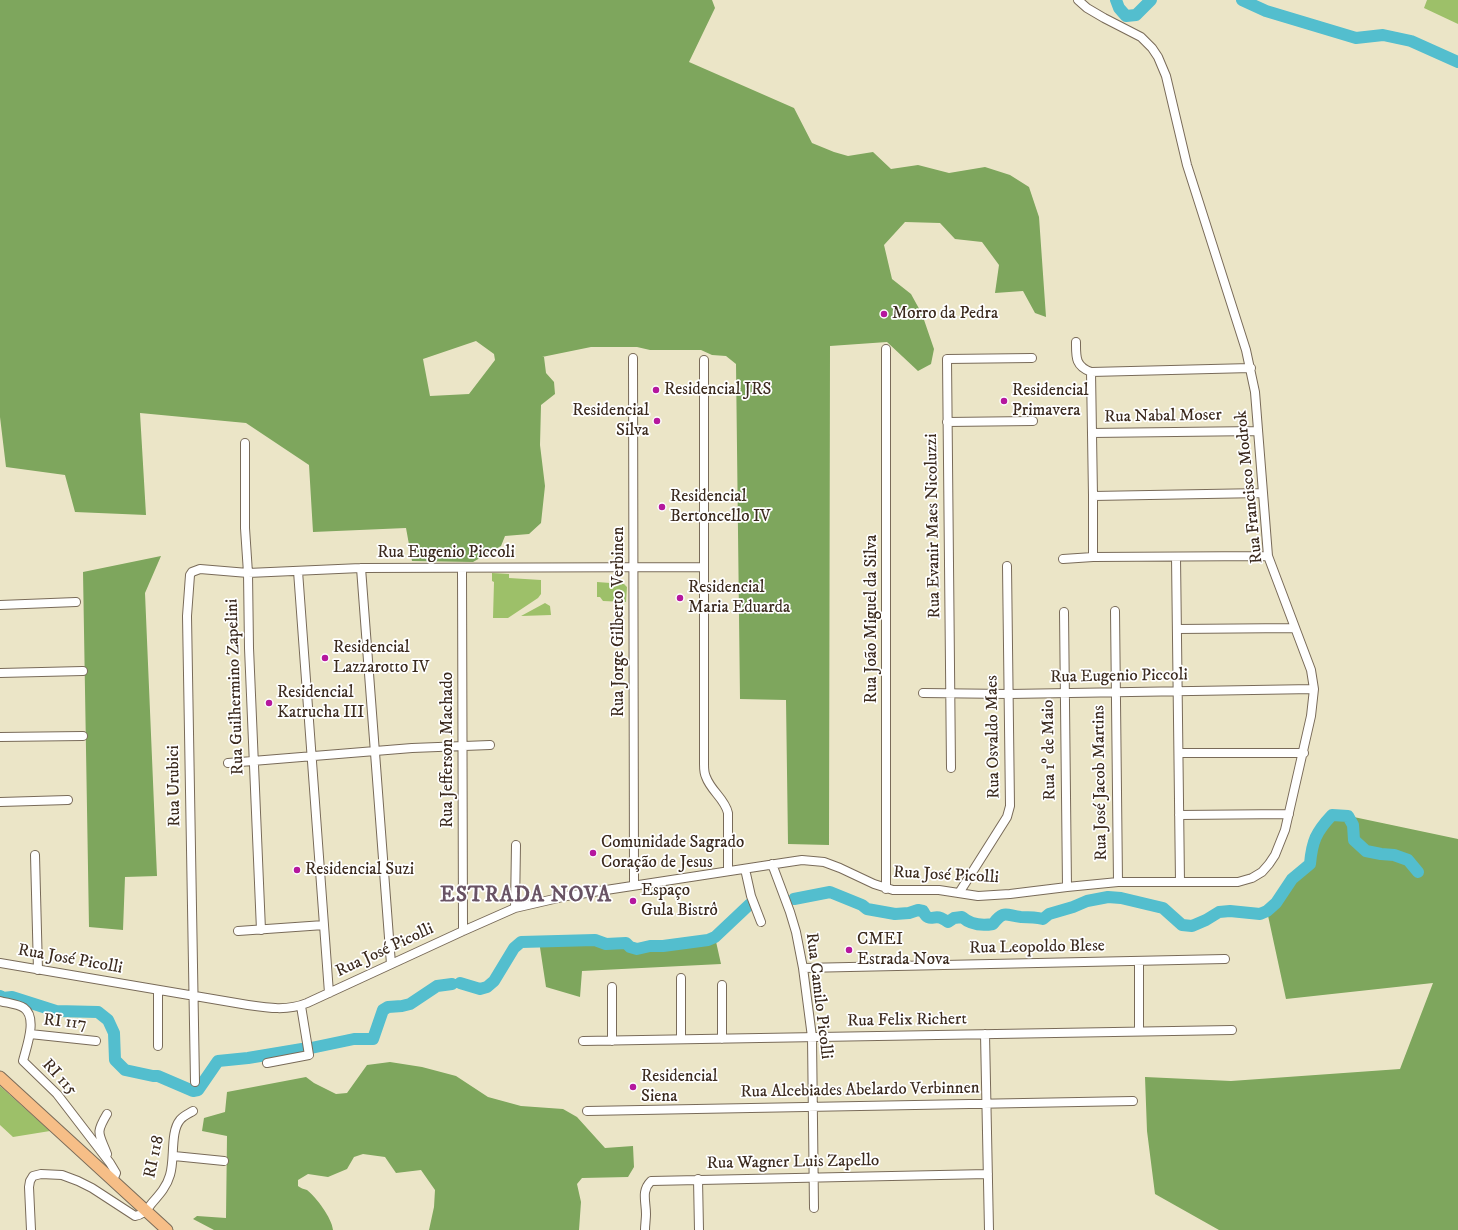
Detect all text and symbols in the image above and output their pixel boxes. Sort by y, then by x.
place label: Morro da Pedra [892,304,998,324]
marker: Morro da Pedra [879,309,889,319]
place label: Residencial JRS [664,380,771,400]
place label: Residencial Primavera [1012,381,1089,421]
marker: Residencial JRS [651,385,661,395]
marker: Residencial Primavera [999,396,1009,406]
place label: Residencial Silva [572,401,649,441]
street label: Rua Nabal Moser [1104,406,1222,428]
street label: Rua Francisco Modrok [1232,409,1268,565]
marker: Residencial Silva [652,416,662,426]
street label: Rua Evanir Maes Nicoluzzi [922,433,946,619]
place label: Residencial Bertoncello IV [670,487,771,527]
marker: Residencial Bertoncello IV [657,502,667,512]
street label: Rua Jorge Gilberto Verbinen [609,527,629,717]
street label: Rua João Miguel da Silva [862,535,882,703]
street label: Rua Eugenio Piccoli [377,543,515,563]
place label: Residencial Maria Eduarda [688,578,790,618]
marker: Residencial Maria Eduarda [675,593,685,603]
street label: Rua Guilhermino Zapelini [223,598,249,776]
place label: Residencial Lazzarotto IV [333,638,430,678]
marker: Residencial Lazzarotto IV [320,653,330,663]
street label: Rua Eugenio Piccoli [1050,666,1188,688]
street label: Rua Jefferson Machado [438,672,458,828]
street label: Rua Osvaldo Maes [983,675,1005,799]
place label: Residencial Katrucha III [277,683,364,723]
marker: Residencial Katrucha III [264,698,274,708]
street label: Rua 1º de Maio [1039,699,1061,801]
street label: Rua José Jacob Martins [1089,705,1113,861]
street label: Rua Urubici [164,745,186,827]
place label: Comunidade Sagrado Coração de Jesus [601,833,744,873]
marker: Comunidade Sagrado Coração de Jesus [588,848,598,858]
place label: Residencial Suzi [305,860,414,880]
street label: Rua José Picolli [893,863,999,889]
marker: Residencial Suzi [292,865,302,875]
place label: Espaço Gula Bistrô [641,881,718,921]
district label: ESTRADA NOVA [440,884,612,910]
marker: Espaço Gula Bistrô [628,896,638,906]
street label: Rua José Picolli [333,919,437,983]
place label: CMEI Estrada Nova [857,930,950,970]
street label: Rua Camilo Picolli [800,932,836,1060]
street label: Rua Leopoldo Blese [969,937,1105,959]
street label: Rua José Picolli [16,941,124,979]
marker: CMEI Estrada Nova [844,945,854,955]
street label: Rua Felix Richert [847,1010,967,1032]
street label: RI 117 [42,1011,88,1035]
street label: RI 115 [37,1055,81,1101]
place label: Residencial Siena [641,1067,718,1107]
street label: Rua Alcebiades Abelardo Verbinnen [740,1079,980,1103]
marker: Residencial Siena [628,1082,638,1092]
street label: RI 118 [141,1134,169,1180]
street label: Rua Wagner Luis Zapello [707,1151,879,1175]

